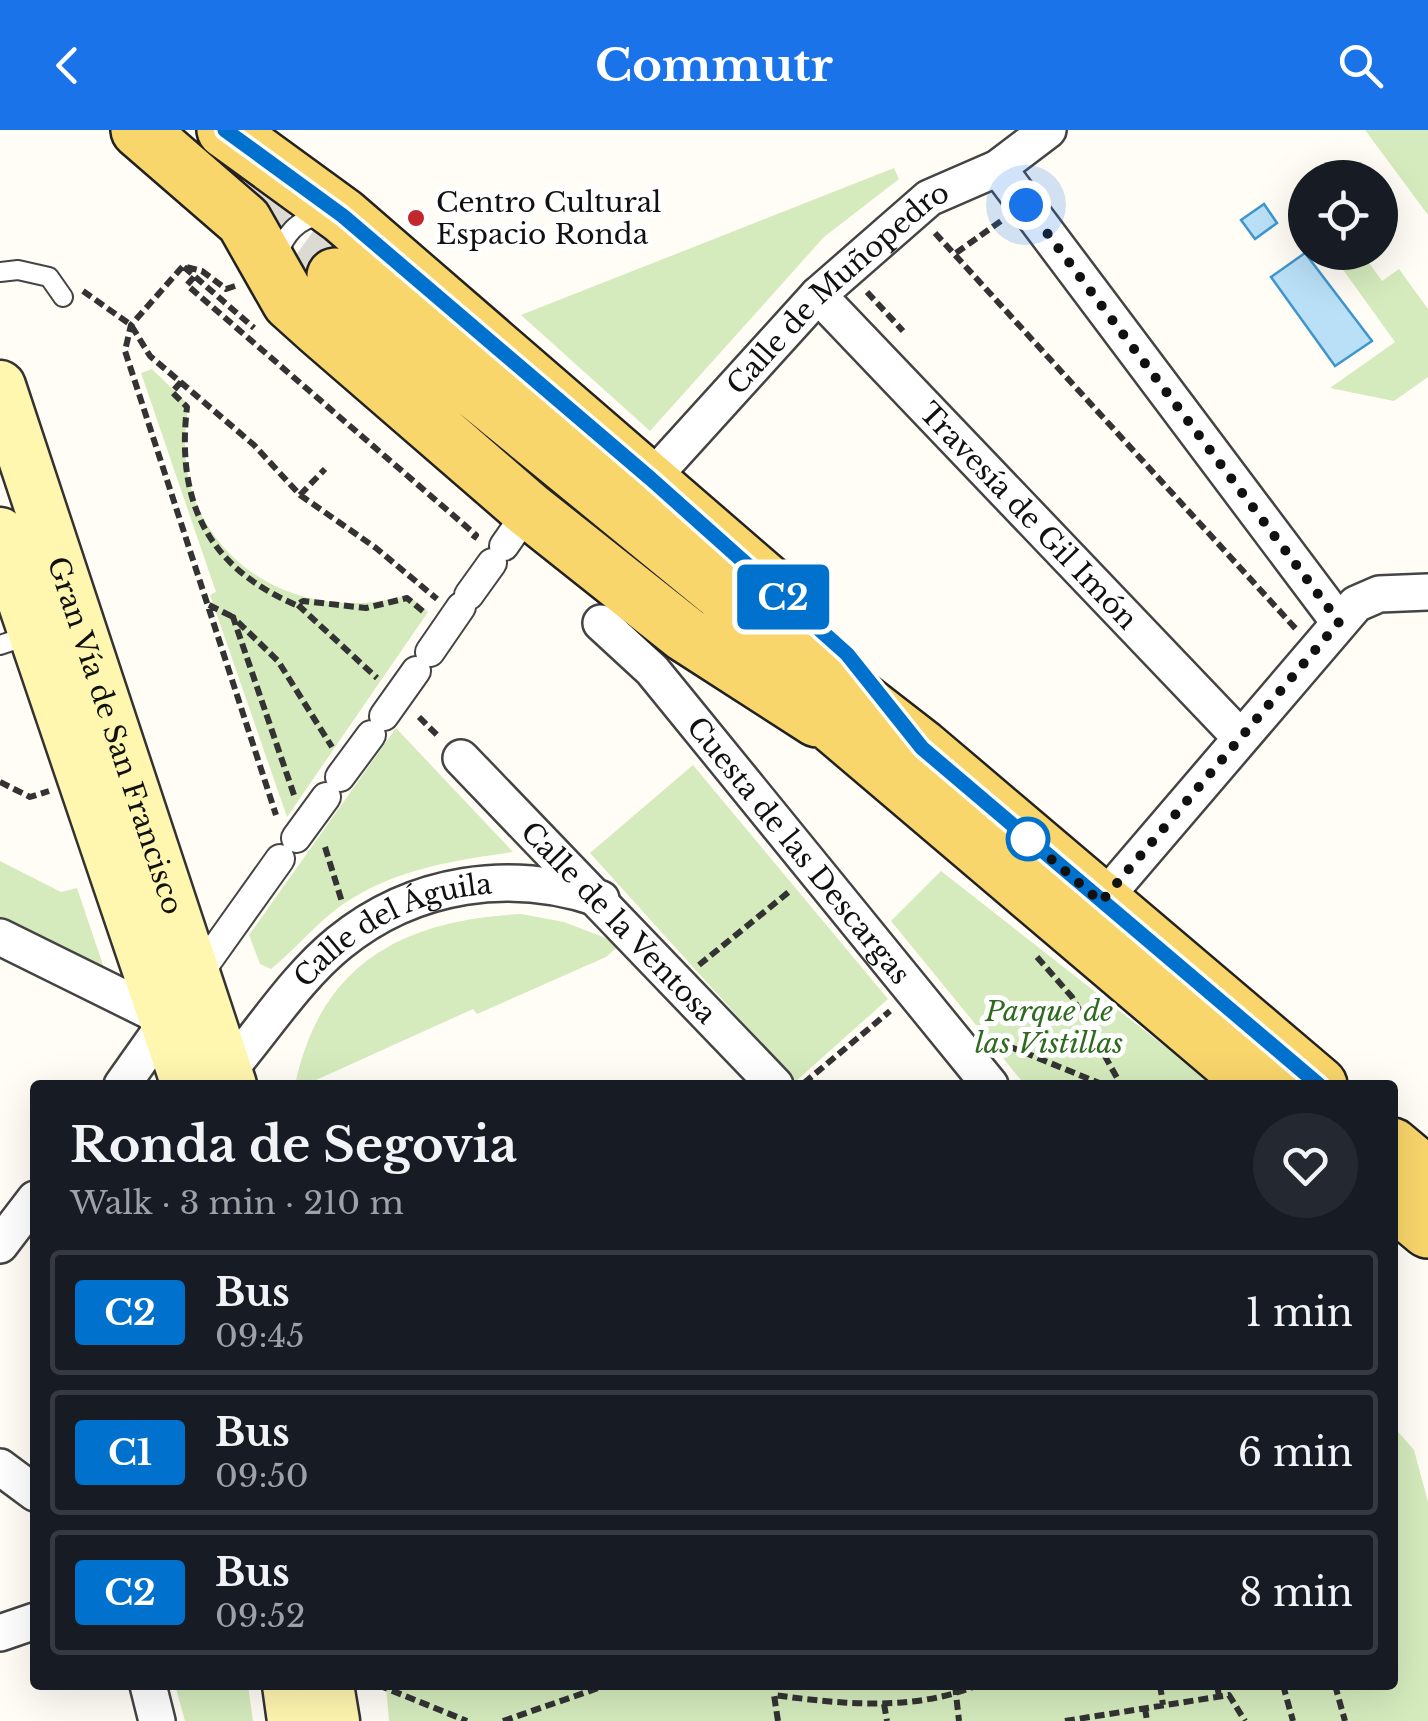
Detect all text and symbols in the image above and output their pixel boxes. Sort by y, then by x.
text: Commutr [595,37,833,93]
icon: back [40,38,95,93]
icon: search [1333,38,1388,93]
map controls [1288,160,1398,270]
button: locate [1288,160,1398,270]
street label: Calle de Muñopedro [719,174,954,402]
your location [1001,180,1051,230]
place label: Centro Cultural Espacio Ronda [436,185,661,252]
marker: Centro Cultural Espacio Ronda [405,207,427,229]
street label: Travesía de Gil Imón [912,395,1145,636]
street label: Gran Vía de San Francisco [40,552,191,919]
line badge: C2 [738,564,828,630]
text: C2 [757,576,809,619]
street label: Cuesta de las Descargas [680,710,918,991]
street label: Calle de la Ventosa [514,814,724,1031]
unlabelled marker [1007,818,1049,860]
street label: Calle del Águila [286,866,494,994]
park label: Parque de las Vistillas [975,994,1123,1061]
button: heart [1253,1113,1358,1218]
text: Ronda de Segovia [70,1115,517,1175]
text: Walk · 3 min · 210 m [70,1183,404,1223]
text: Bus [215,1269,290,1316]
text: 1 min [1245,1289,1353,1336]
text: C2 [104,1291,156,1334]
text: 09:45 [215,1316,304,1356]
text: Bus [215,1409,290,1456]
text: 6 min [1238,1429,1353,1476]
text: C1 [108,1431,152,1474]
text: 09:50 [215,1456,309,1496]
text: Bus [215,1549,290,1596]
text: 8 min [1239,1569,1353,1616]
text: C2 [104,1571,156,1614]
text: 09:52 [215,1596,305,1636]

